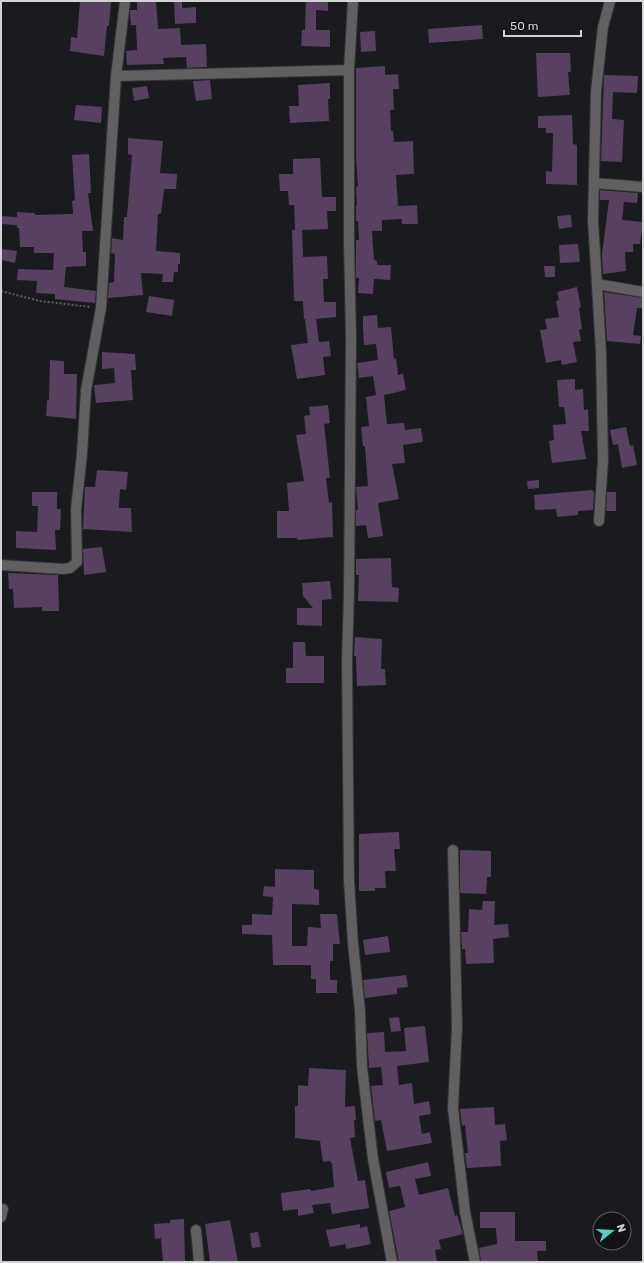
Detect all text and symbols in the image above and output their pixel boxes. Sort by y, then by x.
scale bar [504,12,581,38]
text: 50 m [510,19,538,33]
north arrow [592,1211,632,1251]
text: N [614,1222,628,1234]

